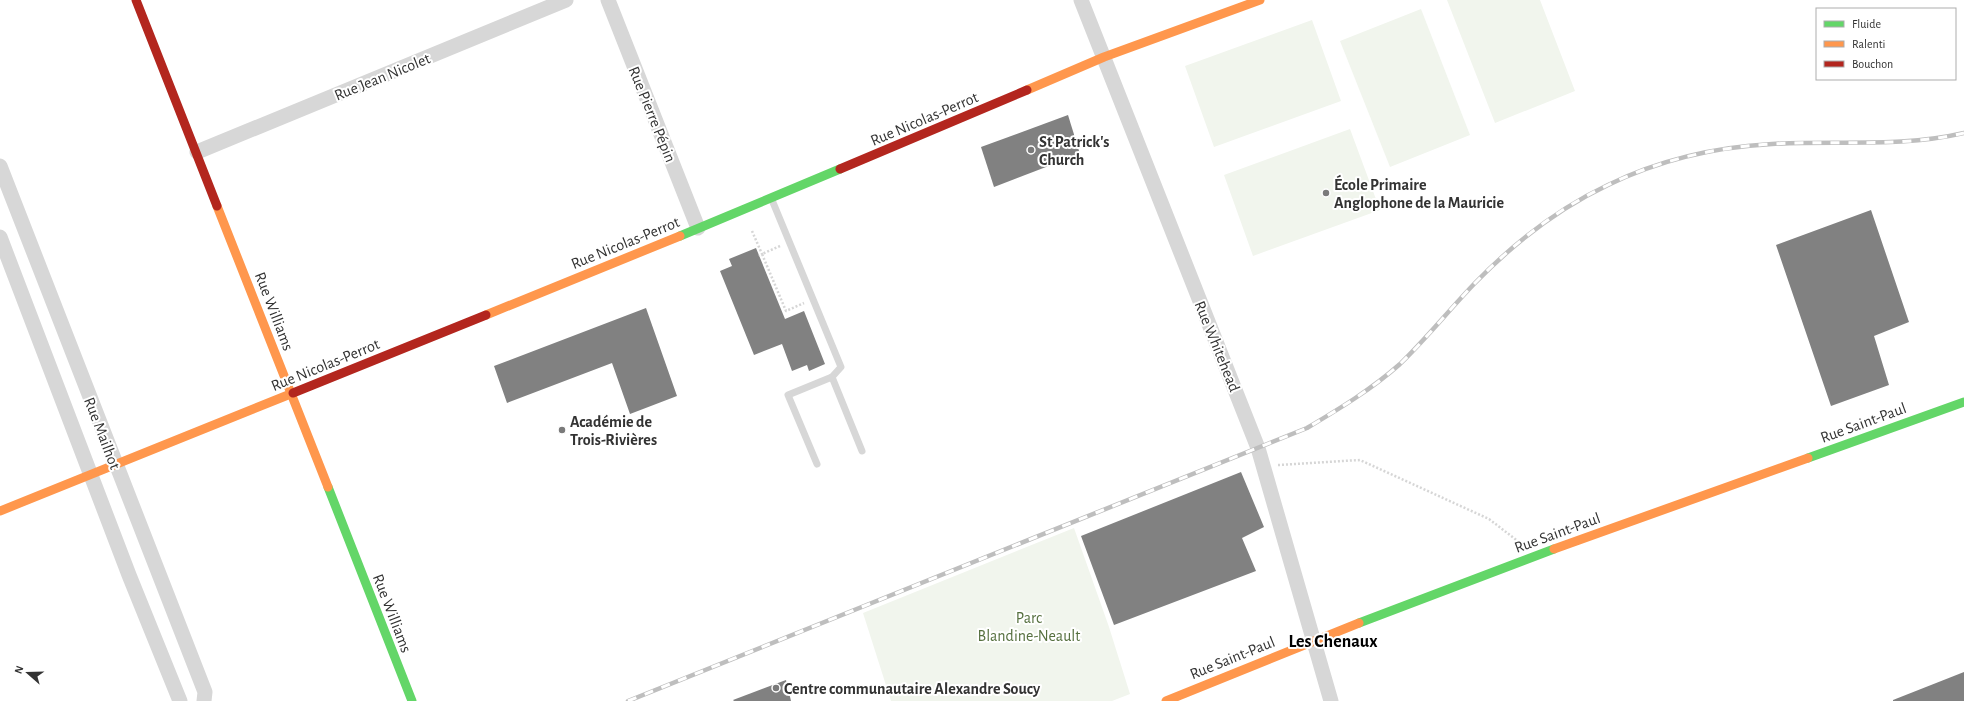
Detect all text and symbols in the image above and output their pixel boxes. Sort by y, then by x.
legend [1816,8,1956,80]
text: Fluide [1852,18,1881,30]
text: Ralenti [1852,38,1885,50]
street label: Rue Jean Nicolet [332,50,433,103]
text: Bouchon [1852,58,1893,70]
street label: Rue Pierre Pépin [626,64,679,165]
street label: Rue Nicolas-Perrot [868,89,981,149]
place label: St Patrick's Church [1039,134,1109,168]
marker: St Patrick's Church [1026,145,1036,155]
place label: École Primaire Anglophone de la Mauricie [1334,174,1504,211]
marker: École Primaire Anglophone de la Mauricie [1321,188,1331,198]
street label: Rue Nicolas-Perrot [569,214,682,272]
street label: Rue Williams [252,270,296,353]
street label: Rue Whitehead [1192,299,1243,394]
street label: Rue Nicolas-Perrot [269,336,382,394]
street label: Rue Mailhot [81,395,123,472]
street label: Rue Saint-Paul [1818,400,1908,446]
place label: Académie de Trois-Rivières [570,414,657,448]
marker: Académie de Trois-Rivières [557,425,567,435]
street label: Rue Saint-Paul [1512,510,1602,556]
street label: Rue Williams [370,572,414,655]
park label: Parc Blandine-Neault [978,610,1080,644]
district label: Les Chenaux [1288,633,1378,651]
street label: Rue Saint-Paul [1188,634,1277,682]
north arrow [8,653,48,693]
text: N [13,664,26,675]
place label: Centre communautaire Alexandre Soucy [784,681,1041,698]
marker: Centre communautaire Alexandre Soucy [771,683,781,693]

